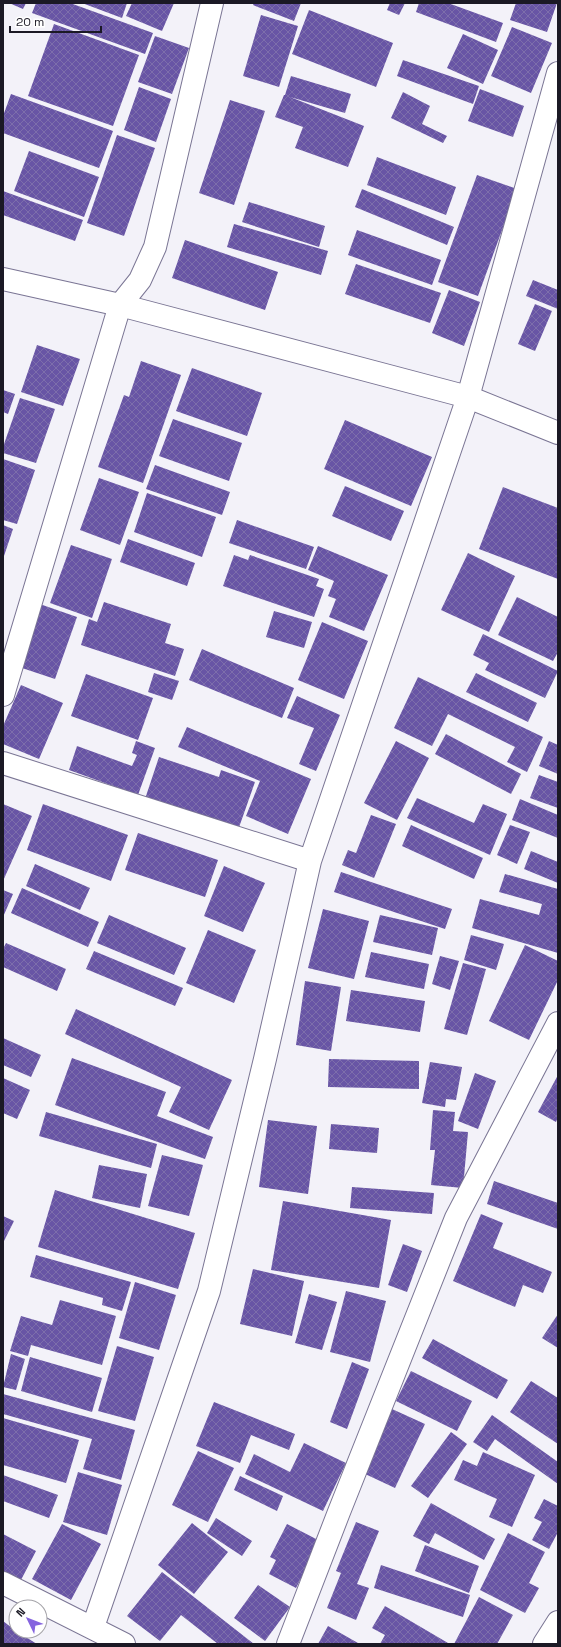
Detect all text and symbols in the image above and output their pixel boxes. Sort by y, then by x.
scale bar [10,8,101,34]
text: 20 m [16,14,44,30]
north arrow [8,1599,48,1639]
text: N [13,1605,28,1620]

